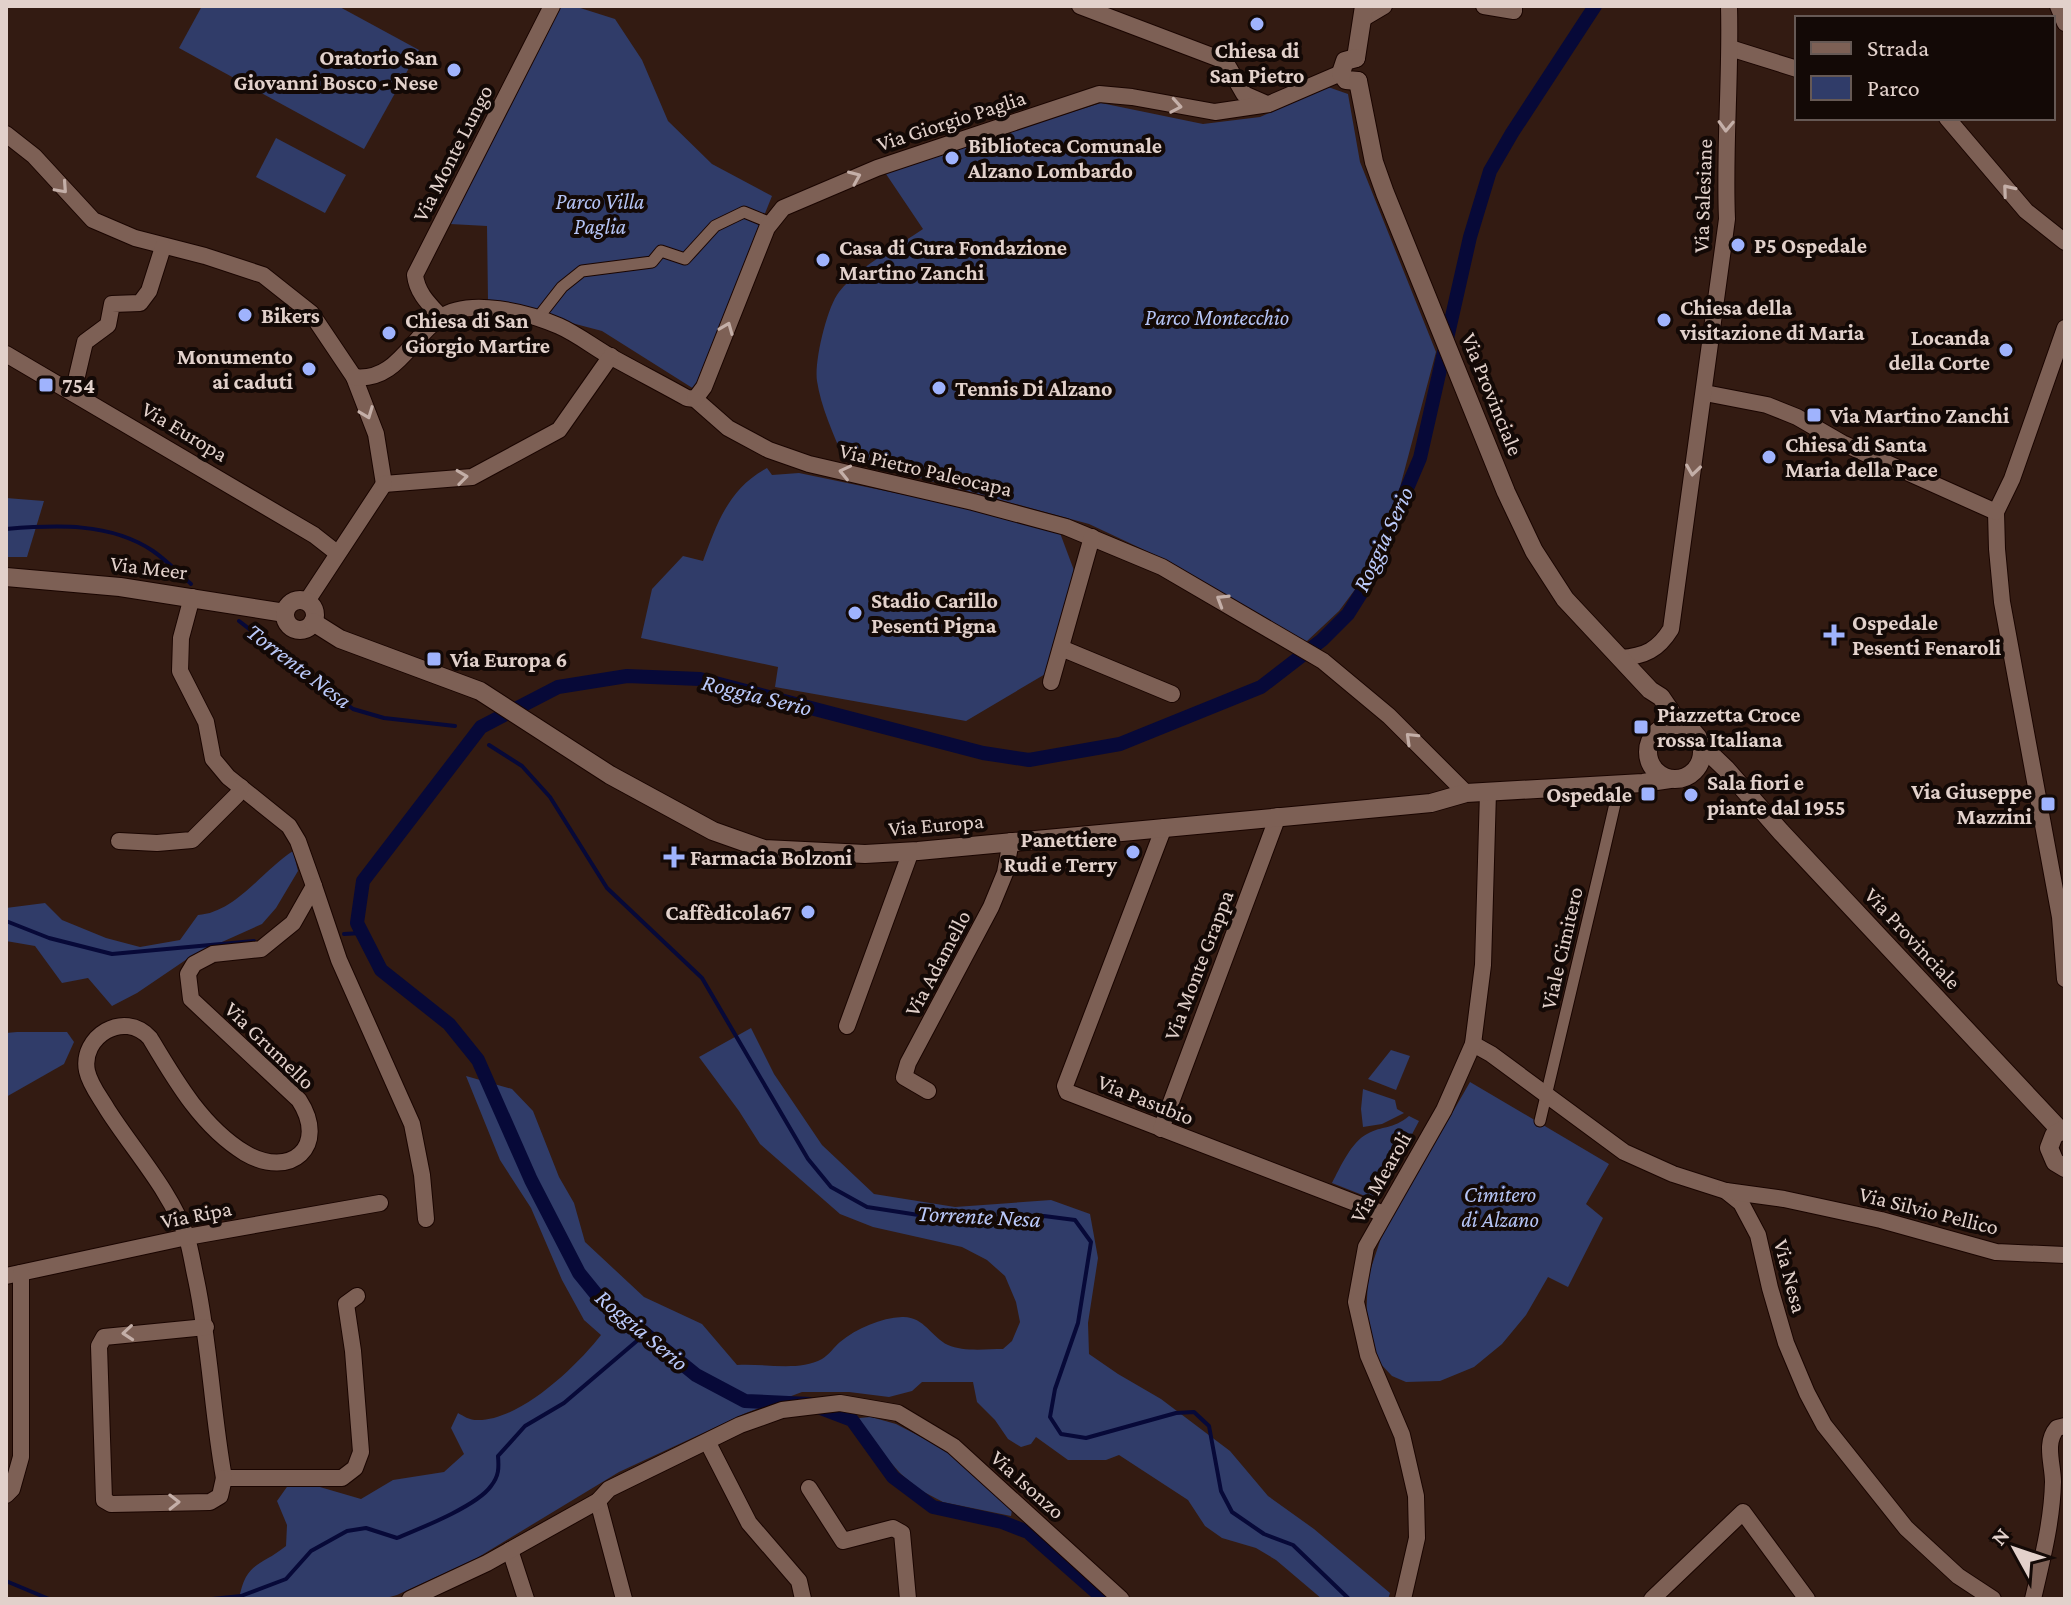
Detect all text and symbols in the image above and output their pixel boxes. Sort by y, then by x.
marker: Chiesa di San Pietro [1248,15,1266,33]
legend [1795,16,2055,120]
text: Strada [1867,34,1929,61]
place label: Chiesa di San Pietro [1209,38,1305,88]
place label: Oratorio San Giovanni Bosco - Nese [233,45,438,95]
marker: Oratorio San Giovanni Bosco - Nese [445,61,463,79]
text: Parco [1867,74,1920,101]
street label: Via Monte Lungo [407,81,498,226]
street label: Via Giorgio Paglia [874,85,1029,156]
one-way arrow [1170,96,1183,113]
one-way arrow [1718,120,1735,133]
place label: Biblioteca Comunale Alzano Lombardo [967,133,1162,183]
street label: Via Salesiane [1688,138,1717,254]
marker: Biblioteca Comunale Alzano Lombardo [943,149,961,167]
one-way arrow [847,171,861,187]
one-way arrow [52,179,67,194]
one-way arrow [2003,185,2017,199]
park label: Parco Villa Paglia [556,189,644,239]
place label: P5 Ospedale [1754,233,1867,258]
place label: Casa di Cura Fondazione Martino Zanchi [839,235,1067,285]
marker: P5 Ospedale [1729,236,1747,254]
marker: Casa di Cura Fondazione Martino Zanchi [814,251,832,269]
place label: Chiesa della visitazione di Maria [1679,295,1865,345]
place label: Bikers [261,303,320,328]
park label: Parco Montecchio [1145,305,1289,330]
marker: Bikers [236,306,254,324]
place label: Chiesa di San Giorgio Martire [405,308,550,358]
marker: Chiesa della visitazione di Maria [1655,311,1673,329]
one-way arrow [717,322,734,336]
marker: Chiesa di San Giorgio Martire [380,324,398,342]
place label: Locanda della Corte [1889,325,1990,375]
street label: Via Provinciale [1457,329,1528,459]
marker: Locanda della Corte [1997,341,2015,359]
place label: Monumento ai caduti [177,344,294,394]
marker: Monumento ai caduti [300,360,318,378]
place label: 754 [62,373,95,398]
marker: 754 [37,376,55,394]
place label: Tennis Di Alzano [955,376,1113,401]
marker: Tennis Di Alzano [930,379,948,397]
street label: Via Europa [137,396,232,467]
place label: Via Martino Zanchi [1829,403,2010,428]
one-way arrow [358,405,374,419]
marker: Via Martino Zanchi [1805,406,1823,424]
place label: Chiesa di Santa Maria della Pace [1785,432,1938,482]
street label: Via Pietro Paleocapa [837,437,1015,502]
marker: Chiesa di Santa Maria della Pace [1760,448,1778,466]
one-way arrow [1685,464,1702,477]
one-way arrow [838,465,852,482]
one-way arrow [455,469,468,486]
water label: Roggia Serio [1347,482,1419,595]
street label: Via Meer [109,550,189,585]
place label: Stadio Carillo Pesenti Pigna [871,588,998,638]
one-way arrow [1216,594,1230,609]
marker: Stadio Carillo Pesenti Pigna [846,604,864,622]
place label: Ospedale Pesenti Fenaroli [1852,610,2002,660]
water label: Torrente Nesa [242,617,357,714]
marker: Ospedale Pesenti Fenaroli [1823,624,1845,646]
place label: Via Europa 6 [449,647,568,672]
marker: Via Europa 6 [425,650,443,668]
water label: Roggia Serio [699,668,815,721]
place label: Piazzetta Croce rossa Italiana [1657,702,1800,752]
marker: Piazzetta Croce rossa Italiana [1632,718,1650,736]
one-way arrow [1406,733,1420,748]
place label: Sala fiori e piante dal 1955 [1707,770,1846,820]
place label: Via Giuseppe Mazzini [1910,779,2033,829]
place label: Ospedale [1546,782,1632,807]
marker: Ospedale [1639,785,1657,803]
marker: Sala fiori e piante dal 1955 [1682,786,1700,804]
marker: Via Giuseppe Mazzini [2039,795,2057,813]
street label: Via Europa [887,808,985,841]
place label: Panettiere Rudi e Terry [1003,827,1117,877]
marker: Panettiere Rudi e Terry [1124,843,1142,861]
place label: Farmacia Bolzoni [690,845,853,870]
marker: Farmacia Bolzoni [665,848,683,866]
street label: Via Provinciale [1859,882,1966,994]
street label: Viale Cimitero [1535,884,1588,1012]
street label: Via Monte Grappa [1158,887,1239,1044]
place label: Caffèdicola67 [665,900,792,925]
marker: Caffèdicola67 [799,903,817,921]
street label: Via Adamello [899,906,976,1020]
street label: Via Grumello [219,996,320,1095]
street label: Via Pasubio [1094,1069,1198,1130]
street label: Via Mearoli [1345,1127,1416,1227]
street label: Via Silvio Pellico [1857,1181,2001,1240]
park label: Cimitero di Alzano [1461,1182,1539,1232]
street label: Via Ripa [158,1195,234,1234]
water label: Torrente Nesa [916,1199,1042,1232]
street label: Via Nesa [1769,1237,1812,1316]
water label: Roggia Serio [591,1283,694,1376]
one-way arrow [121,1324,134,1341]
street label: Via Isonzo [986,1445,1070,1524]
one-way arrow [168,1494,181,1511]
north arrow [1975,1509,2055,1589]
text: N [1986,1523,2014,1550]

